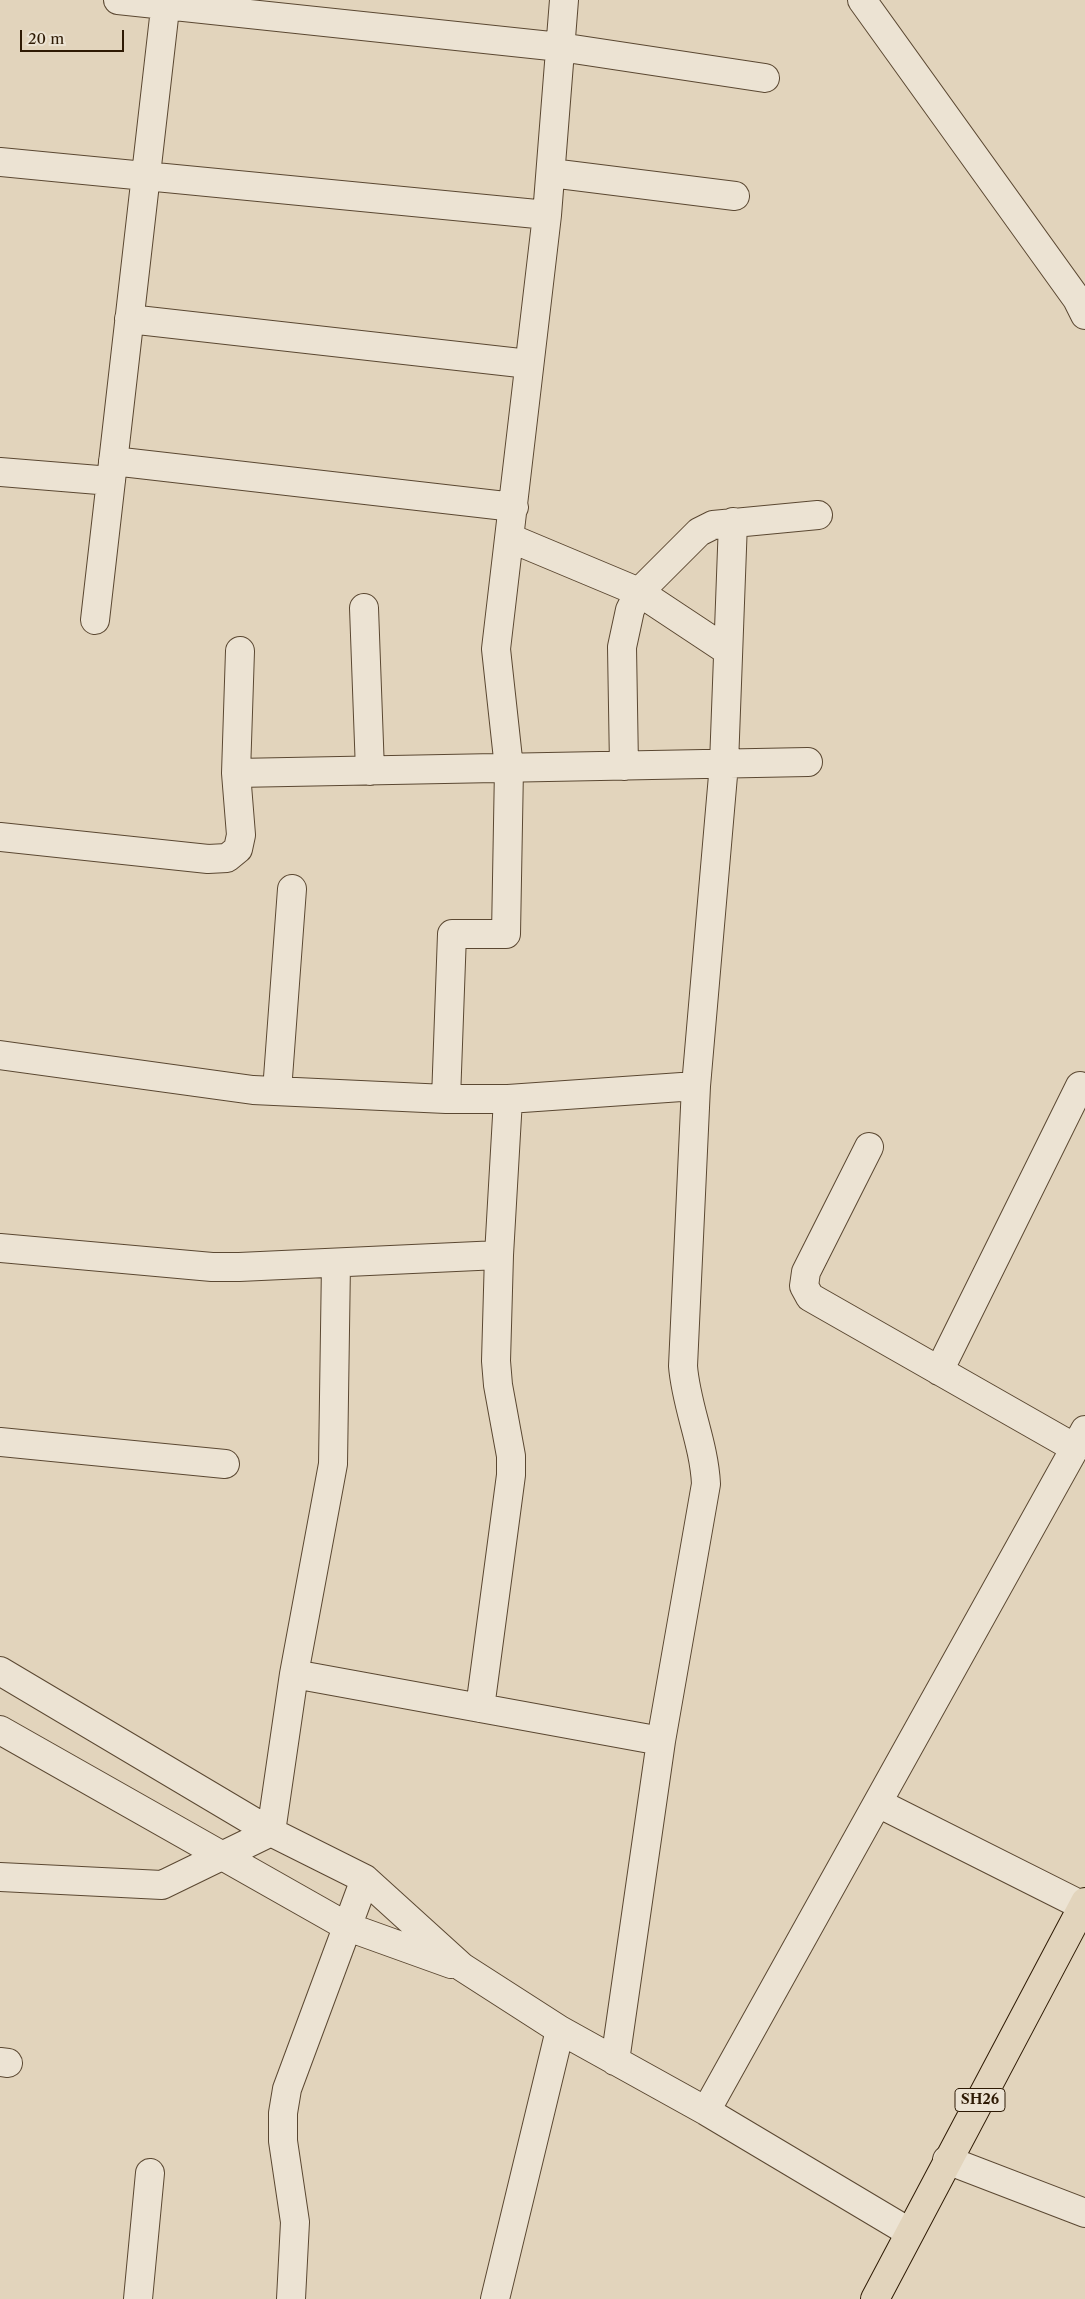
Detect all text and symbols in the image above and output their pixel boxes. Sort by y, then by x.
scale bar [22,20,126,52]
text: 20 m [28,29,64,48]
road number: SH26 [955,2088,1005,2112]

